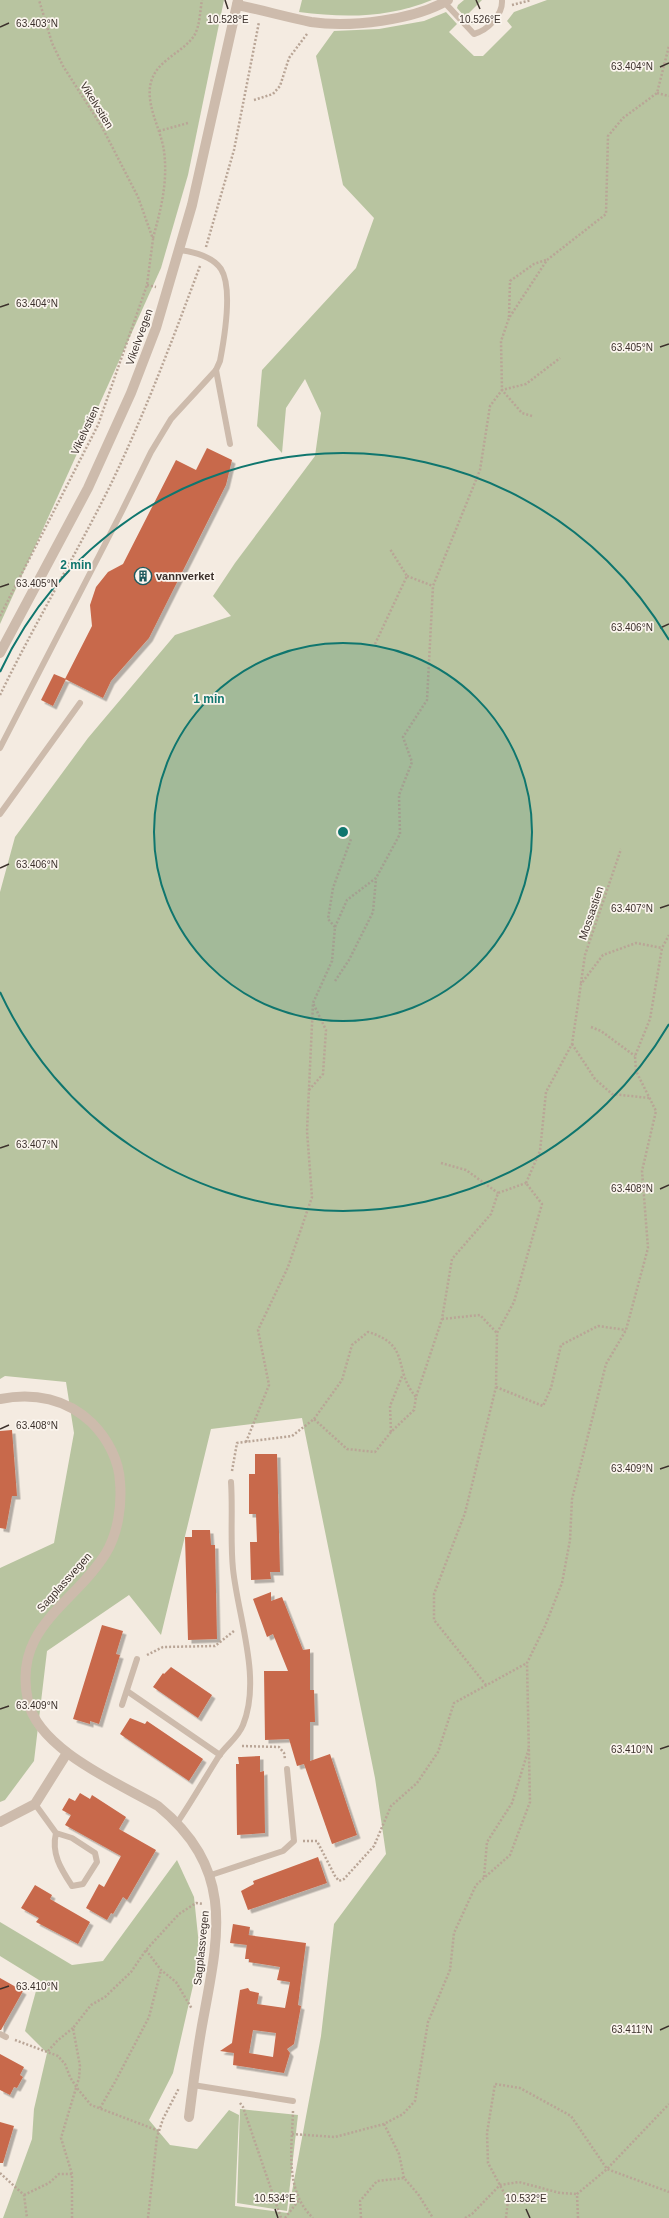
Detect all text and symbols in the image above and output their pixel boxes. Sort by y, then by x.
text: 10.528°E [207,14,249,25]
text: 10.526°E [459,14,501,25]
text: 63.403°N [16,18,58,29]
text: 63.404°N [611,61,653,72]
street label: Vikelvstien [78,80,116,130]
text: 63.404°N [16,298,58,309]
street label: Vikelvvegen [123,307,155,367]
text: 63.405°N [611,342,653,353]
street label: Vikelvstien [68,404,102,456]
text: 2 min [60,558,92,572]
building icon: vannverket [133,566,153,586]
place label: vannverket [156,570,214,582]
text: 63.405°N [16,578,58,589]
text: 63.406°N [611,622,653,633]
text: 1 min [193,692,225,706]
centre of rings [336,825,350,839]
text: 63.406°N [16,859,58,870]
street label: Mossastien [576,885,606,941]
text: 63.407°N [611,903,653,914]
text: 63.407°N [16,1139,58,1150]
text: 63.408°N [611,1183,653,1194]
text: 63.408°N [16,1420,58,1431]
text: 63.409°N [611,1463,653,1474]
street label: Sagplassvegen [34,1550,94,1614]
text: 63.409°N [16,1700,58,1711]
text: 63.410°N [611,1744,653,1755]
street label: Sagplassvegen [191,1910,211,1986]
text: 63.410°N [16,1981,58,1992]
text: 63.411°N [611,2024,653,2035]
text: 10.534°E [254,2193,296,2204]
text: 10.532°E [505,2193,547,2204]

